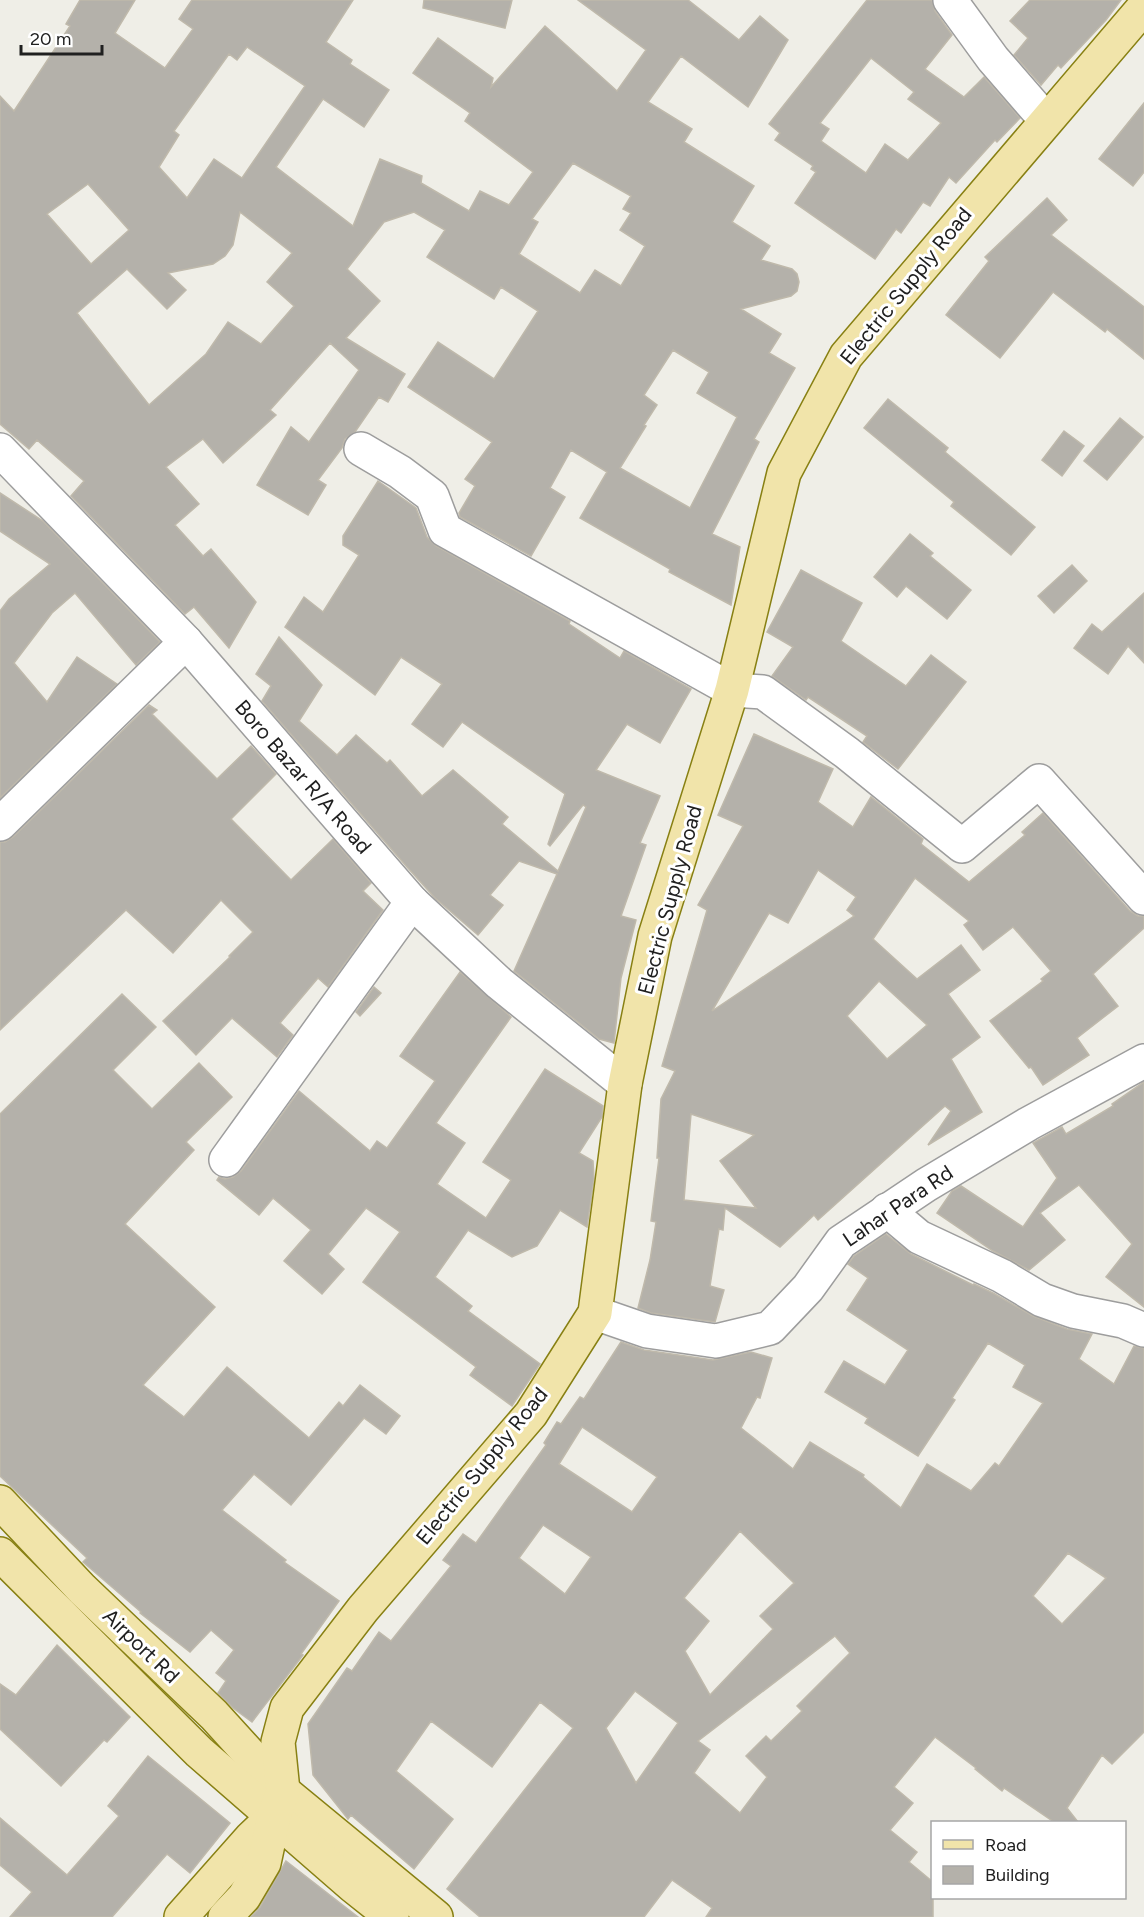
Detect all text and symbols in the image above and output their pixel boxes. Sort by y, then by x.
scale bar [21,18,102,56]
text: 20 m [30,28,71,50]
street label: Electric Supply Road [835,202,977,369]
street label: Boro Bazar R/A Road [230,695,377,859]
street label: Electric Supply Road [632,802,707,997]
street label: Lahar Para Rd [838,1160,958,1252]
street label: Electric Supply Road [411,1382,553,1549]
street label: Airport Rd [98,1603,185,1688]
legend [931,1821,1126,1899]
text: Road [985,1834,1026,1856]
text: Building [985,1864,1050,1886]

